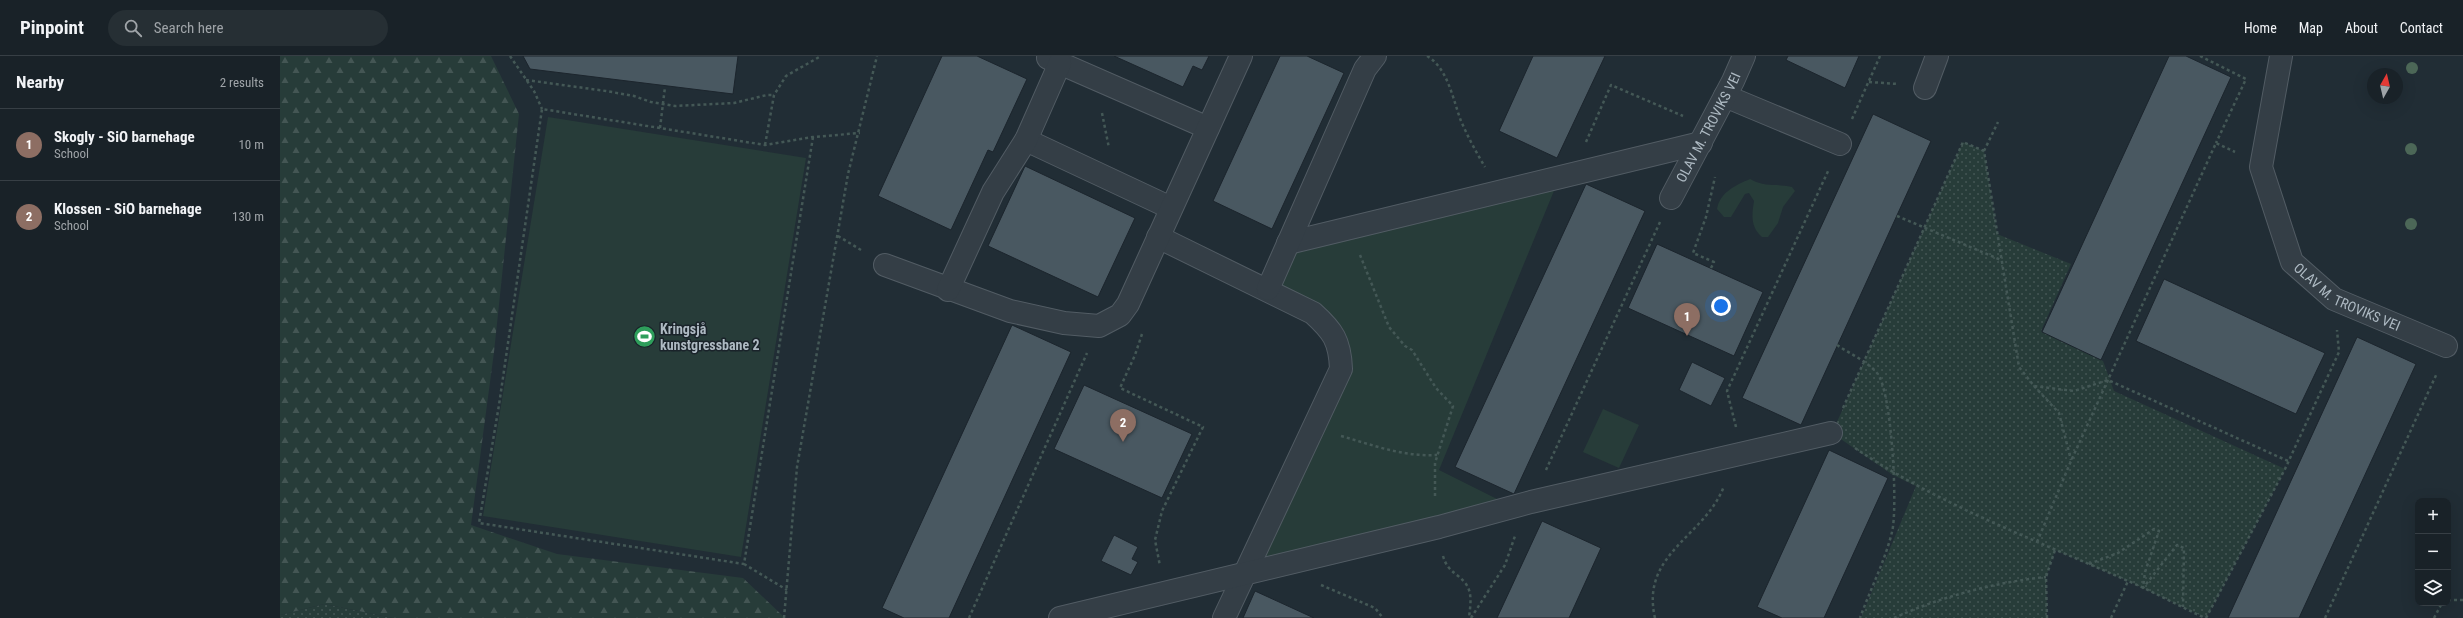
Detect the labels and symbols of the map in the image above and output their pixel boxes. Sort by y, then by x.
north arrow [2367,68,2403,104]
street label: OLAV M. TROVIKS VEI [1673,70,1744,185]
street label: OLAV M. TROVIKS VEI [2291,260,2403,334]
your location [1711,296,1731,316]
pin: 1 [1674,303,1700,336]
place label: Kringsjå kunstgressbane 2 [660,321,760,353]
sports icon: Kringsjå kunstgressbane 2 [631,324,657,350]
pin: 2 [1110,409,1136,442]

